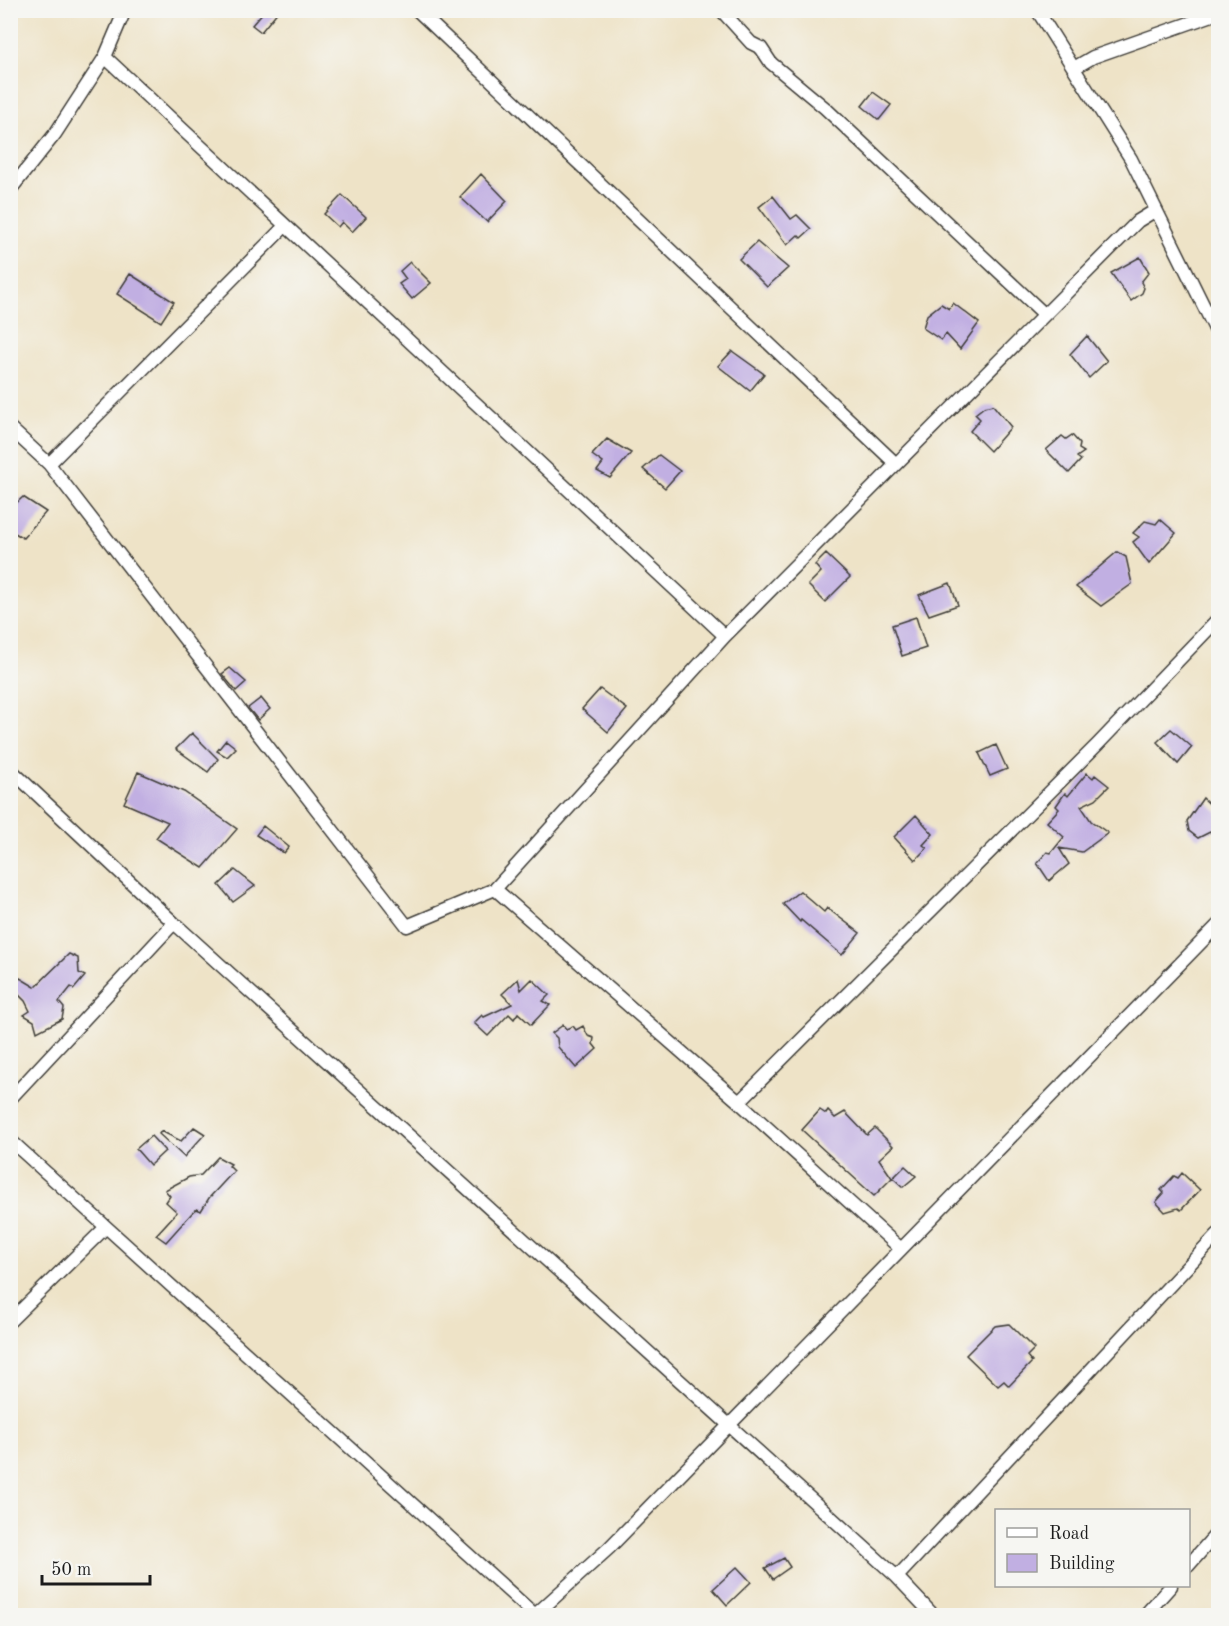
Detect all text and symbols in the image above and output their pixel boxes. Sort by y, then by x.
legend [995,1509,1190,1587]
text: Road [1049,1525,1089,1543]
scale bar [42,1548,150,1586]
text: Building [1049,1555,1115,1573]
text: 50 m [51,1561,91,1579]

